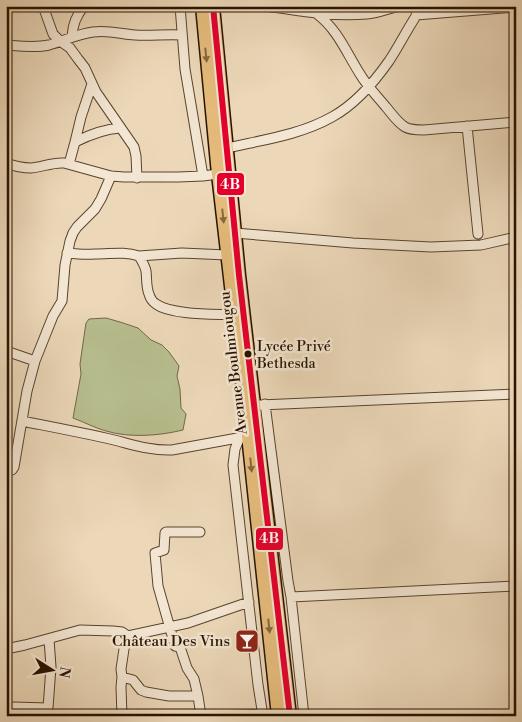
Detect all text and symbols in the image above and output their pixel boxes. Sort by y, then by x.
one-way arrow [203,47,211,63]
line badge: 4B [216,172,245,196]
text: 4B [220,176,240,194]
one-way arrow [219,209,227,225]
street label: Avenue Boulmiougou [215,290,252,437]
place label: Lycée Privé Bethesda [256,338,331,373]
marker: Lycée Privé Bethesda [243,349,253,359]
one-way arrow [247,457,255,473]
line badge: 4B [255,527,284,551]
text: 4B [259,530,279,548]
one-way arrow [265,619,273,635]
bar icon: Château Des Vins [234,628,260,654]
place label: Château Des Vins [112,632,230,651]
north arrow [28,644,78,694]
text: N [54,665,74,679]

